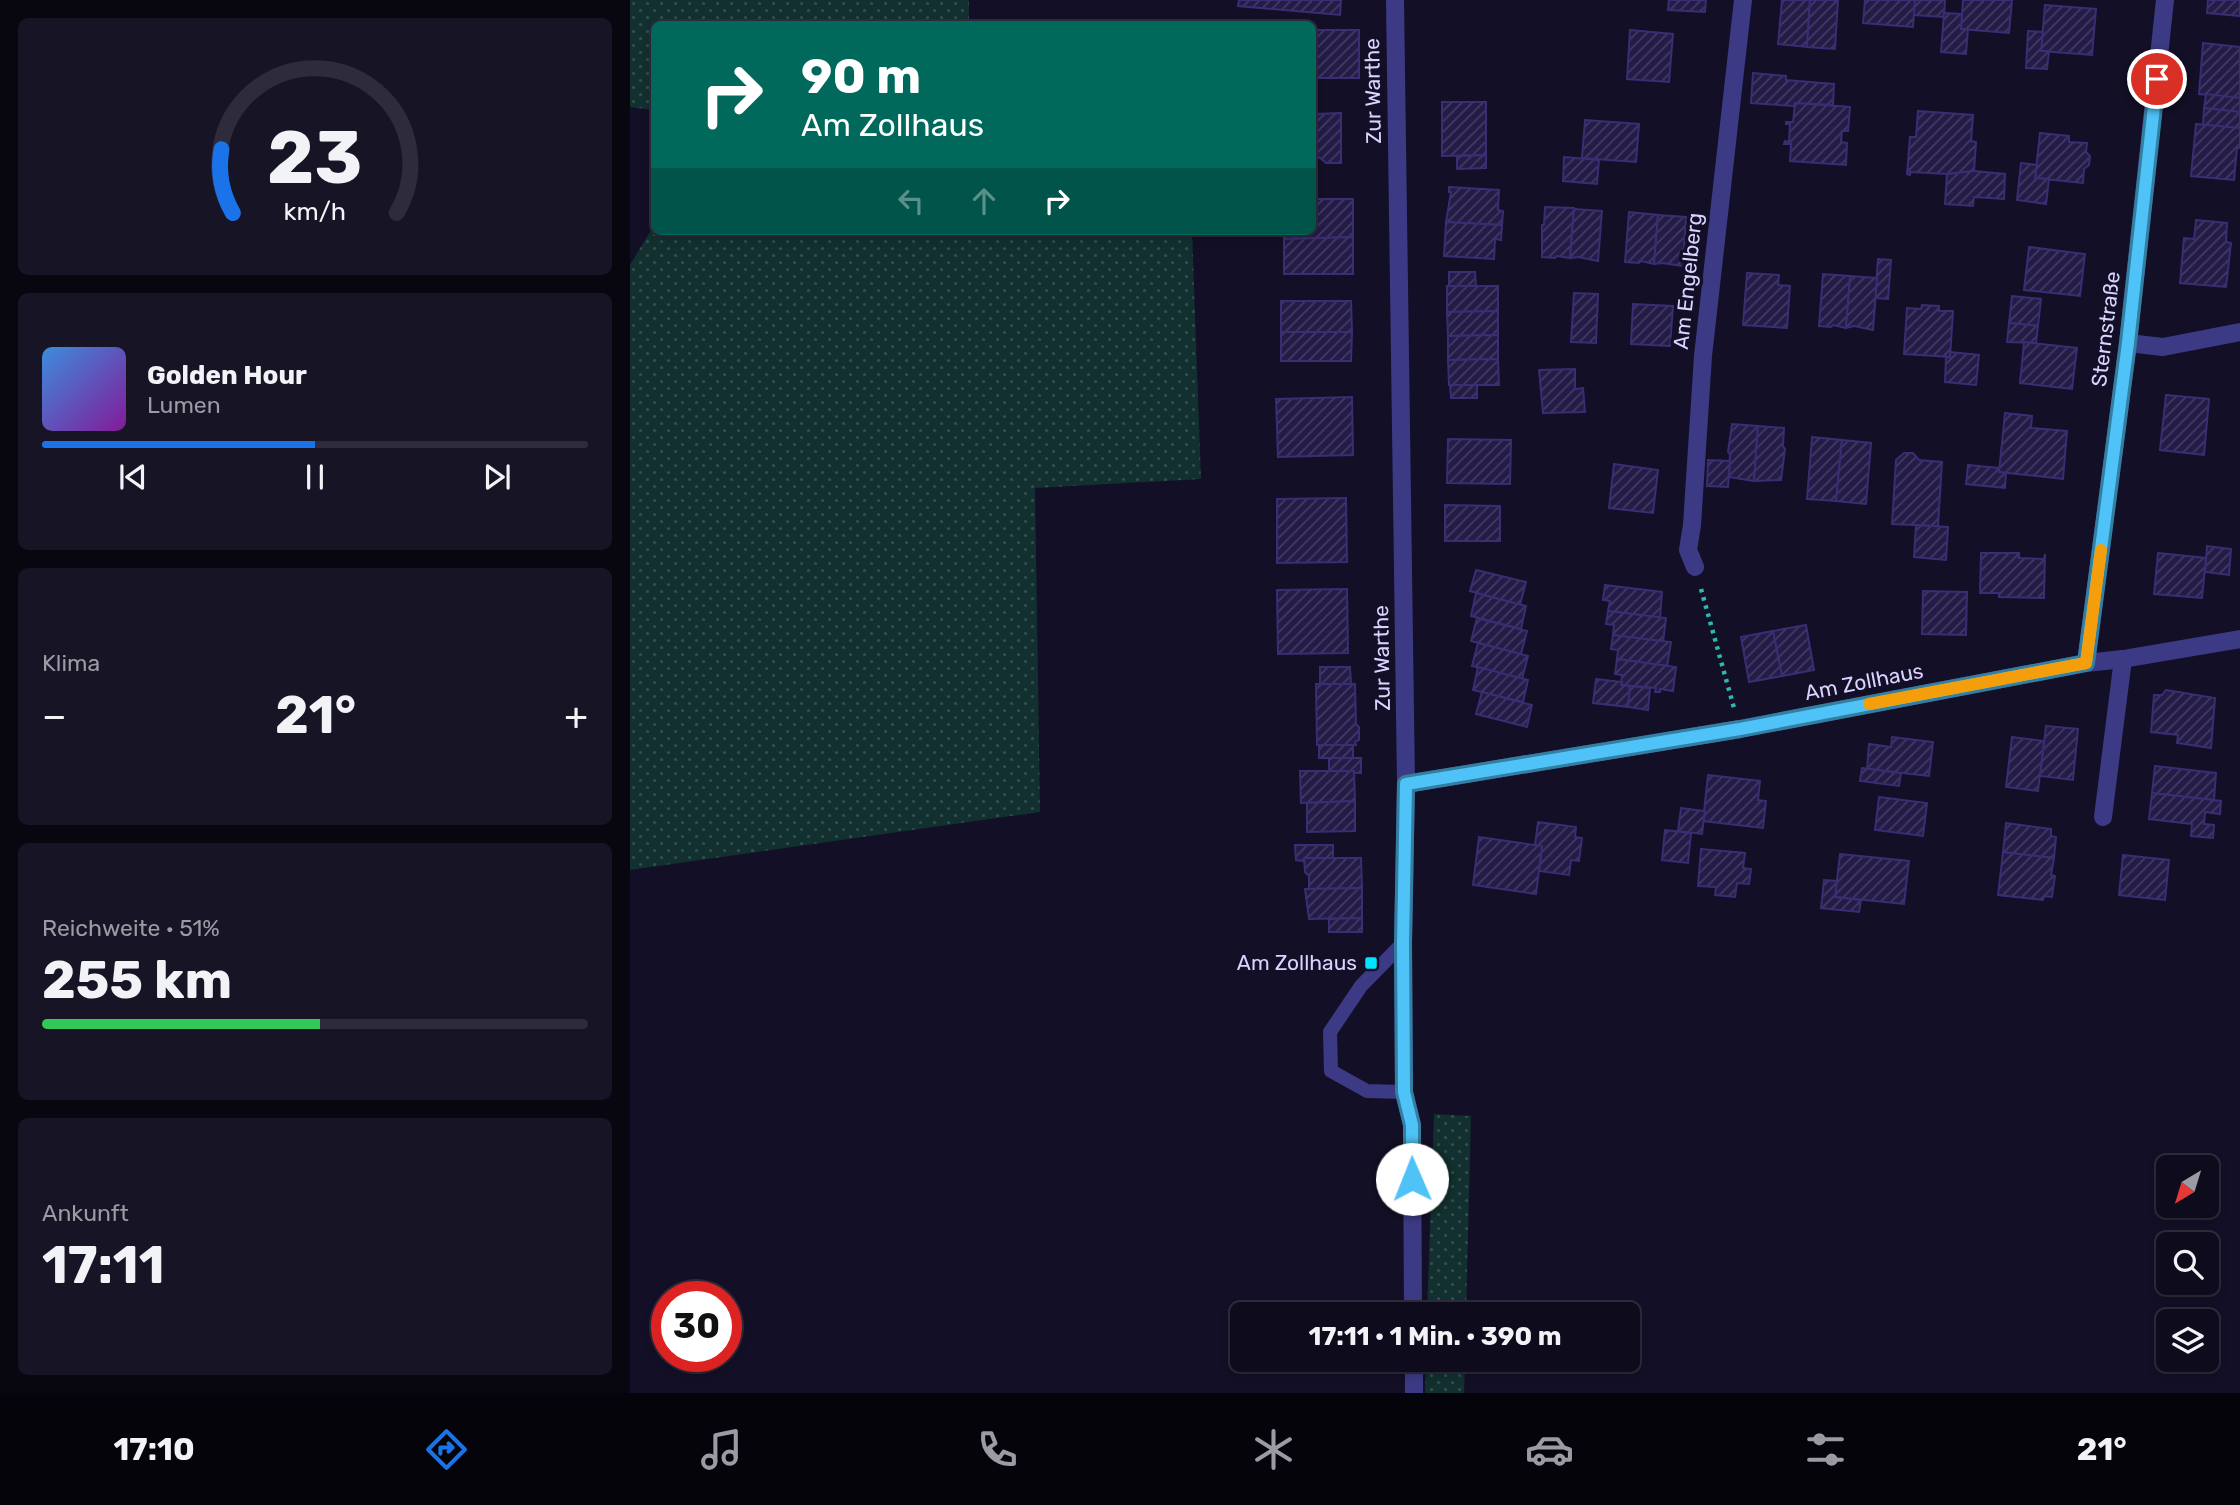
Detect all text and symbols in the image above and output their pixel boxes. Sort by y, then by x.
street label: Zur Warthe [1359,38,1386,144]
text: 90 m [801,47,921,105]
icon: right [686,49,777,140]
pin [2127,49,2187,109]
icon: arrive [2138,60,2176,98]
text: Am Zollhaus [801,106,984,144]
text: 23 [267,115,363,201]
icon: left [892,182,930,220]
icon: ahead [965,182,1003,220]
icon: right [1038,182,1076,220]
text: km/h [284,196,346,225]
street label: Am Engelberg [1668,211,1707,351]
street label: Sternstraße [2086,270,2125,388]
text: Golden Hour [147,360,307,391]
text: Lumen [147,391,221,419]
icon: previous [114,458,152,496]
icon: pause [296,458,334,496]
icon: next [478,458,516,496]
street label: Zur Warthe [1368,605,1395,711]
text: Klima [42,649,100,677]
street label: Am Zollhaus [1803,658,1925,705]
text: 21° [275,684,356,746]
text: − [42,693,67,739]
text: + [564,693,588,739]
text: Reichweite · 51% [42,914,220,942]
text: 255 km [42,949,232,1011]
place label: Am Zollhaus [1237,950,1357,975]
marker: Am Zollhaus [1363,955,1379,971]
position arrow [1375,1142,1449,1216]
north arrow [2156,1155,2219,1218]
map controls [2156,1155,2219,1372]
text: Ankunft [42,1199,129,1227]
button: search [2156,1232,2219,1295]
text: 17:11 [42,1234,165,1296]
speed limit sign: 30 [651,1281,742,1372]
button: layers [2156,1309,2219,1372]
text: 17:11 · 1 Min. · 390 m [1309,1321,1561,1352]
icon: directions [422,1425,471,1474]
icon: music [697,1425,746,1474]
icon: phone [973,1425,1022,1474]
icon: climate [1249,1425,1298,1474]
icon: car [1525,1425,1574,1474]
icon: filters [1801,1425,1850,1474]
text: 17:10 [113,1430,195,1468]
text: 21° [2077,1430,2127,1468]

